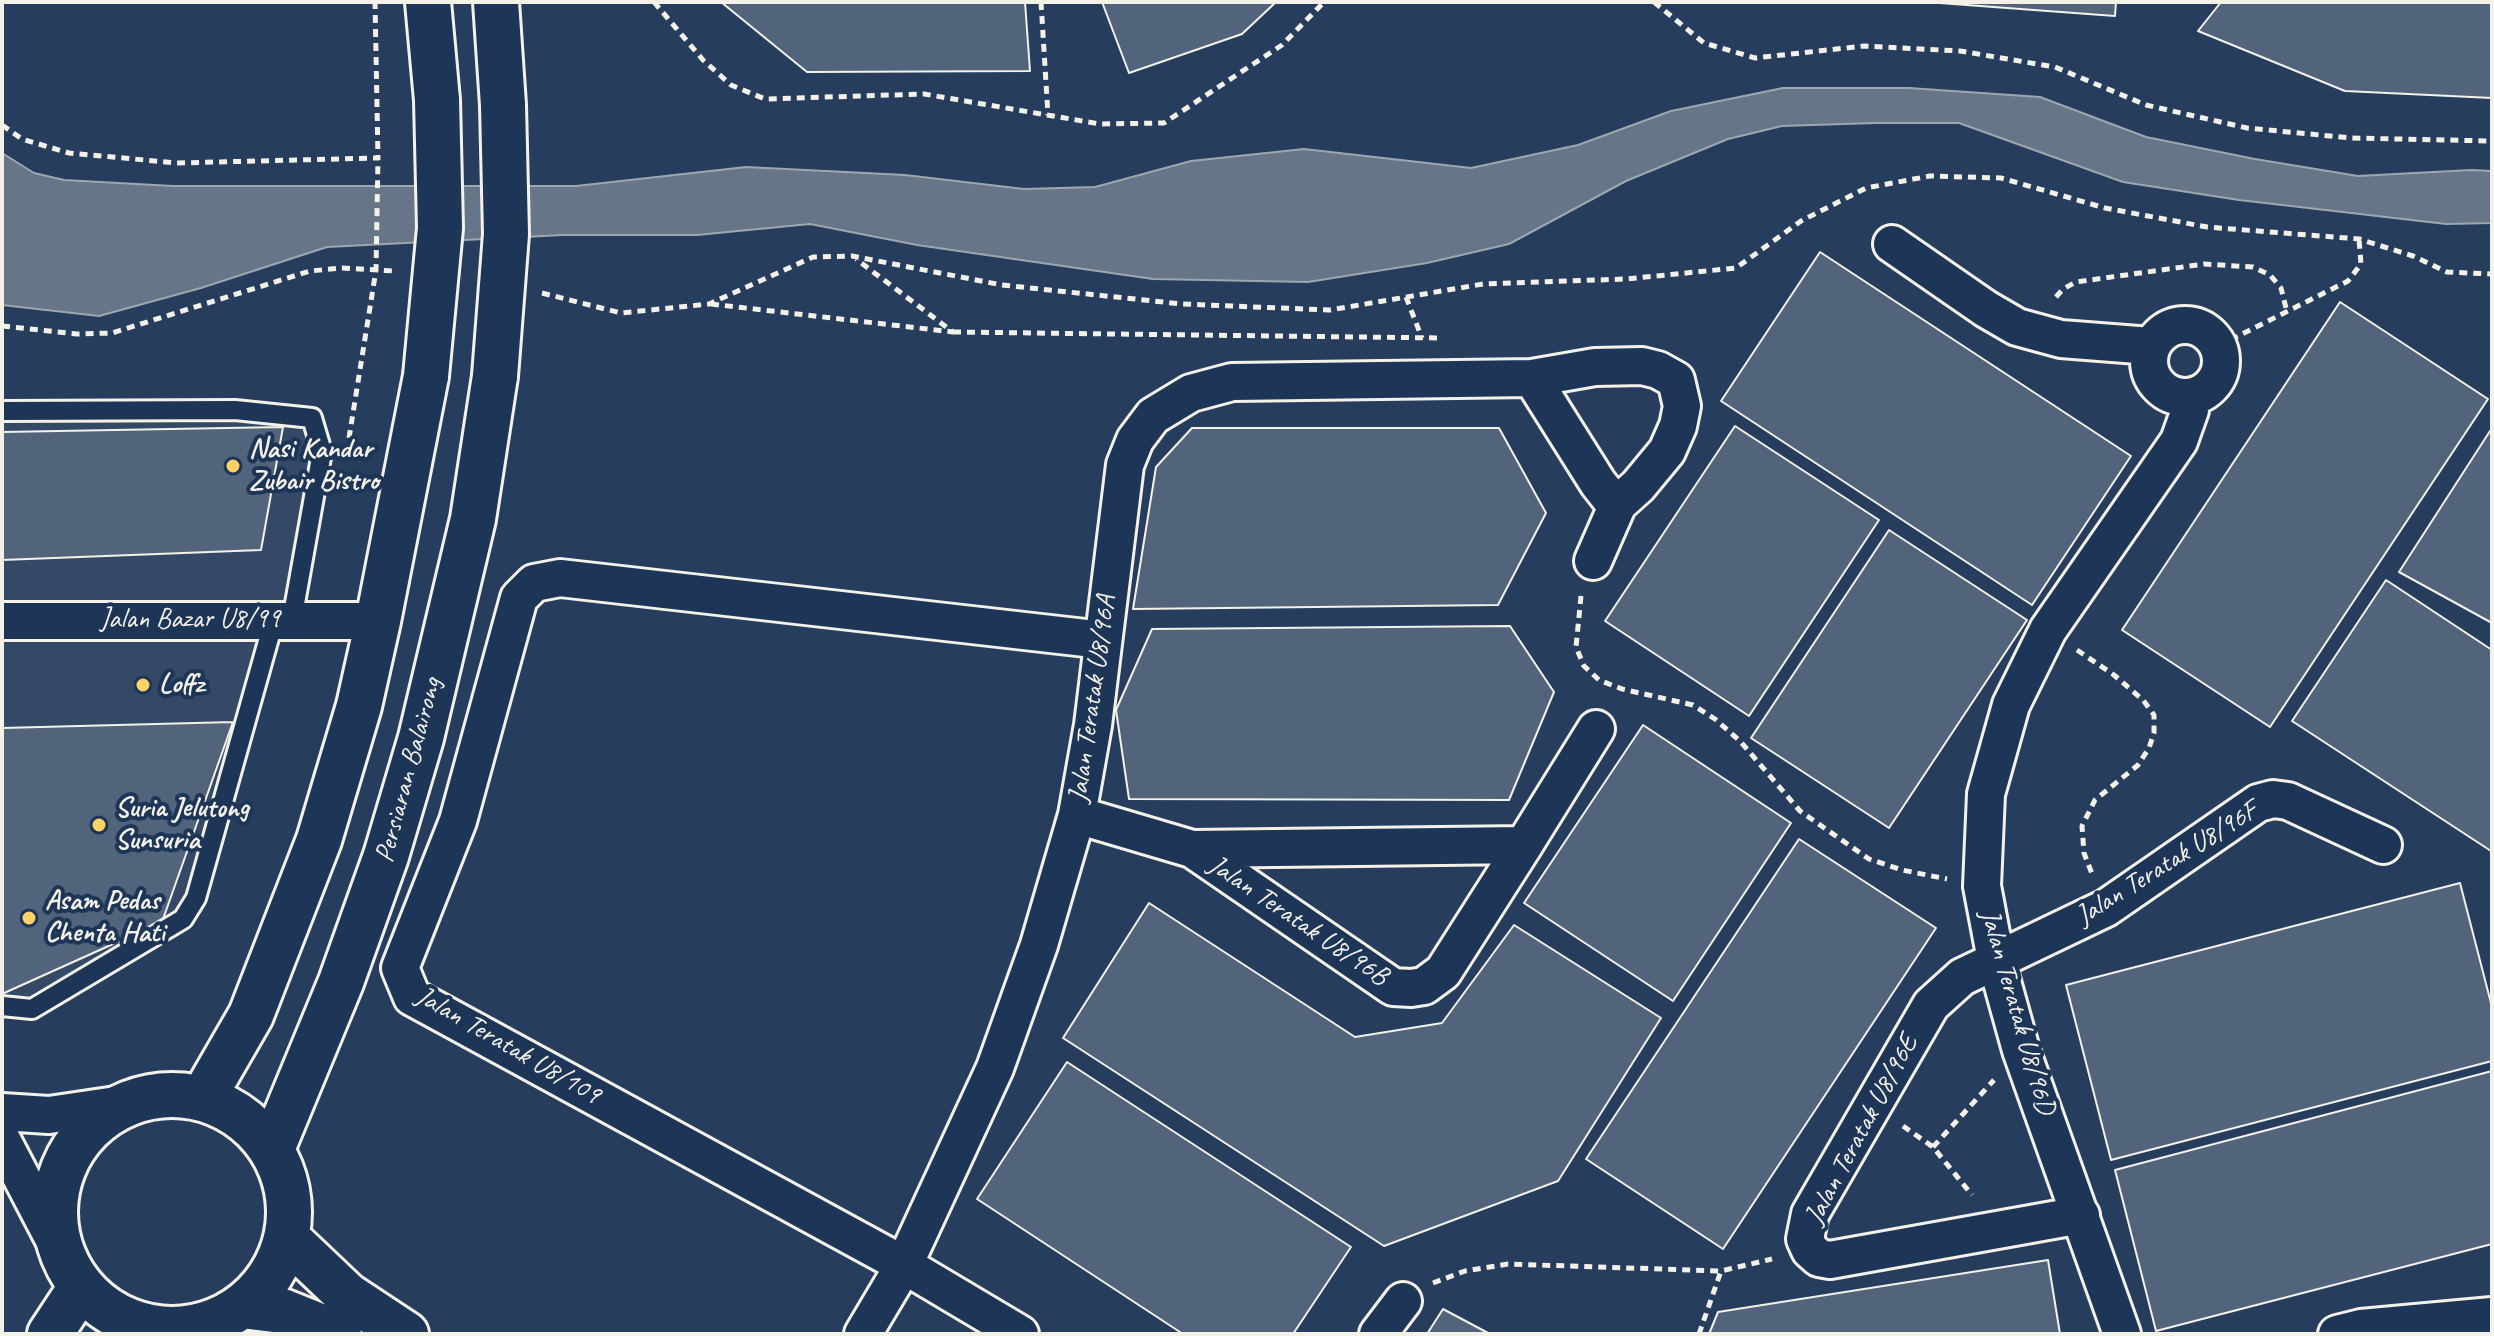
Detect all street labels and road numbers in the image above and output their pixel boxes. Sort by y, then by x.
street label: Jalan Teratak U8/96A [1062,593,1124,805]
street label: Jalan Bazar U8/99 [100,603,280,637]
street label: Persiaran Balairong [368,674,450,866]
street label: Jalan Teratak U8/96F [2070,795,2264,933]
street label: Jalan Teratak U8/96B [1202,849,1394,993]
street label: Jalan Teratak U8/96D [1972,906,2062,1118]
street label: Jalan Teratak U8/109 [410,980,606,1112]
street label: Jalan Teratak U8/96E [1798,1030,1926,1230]

